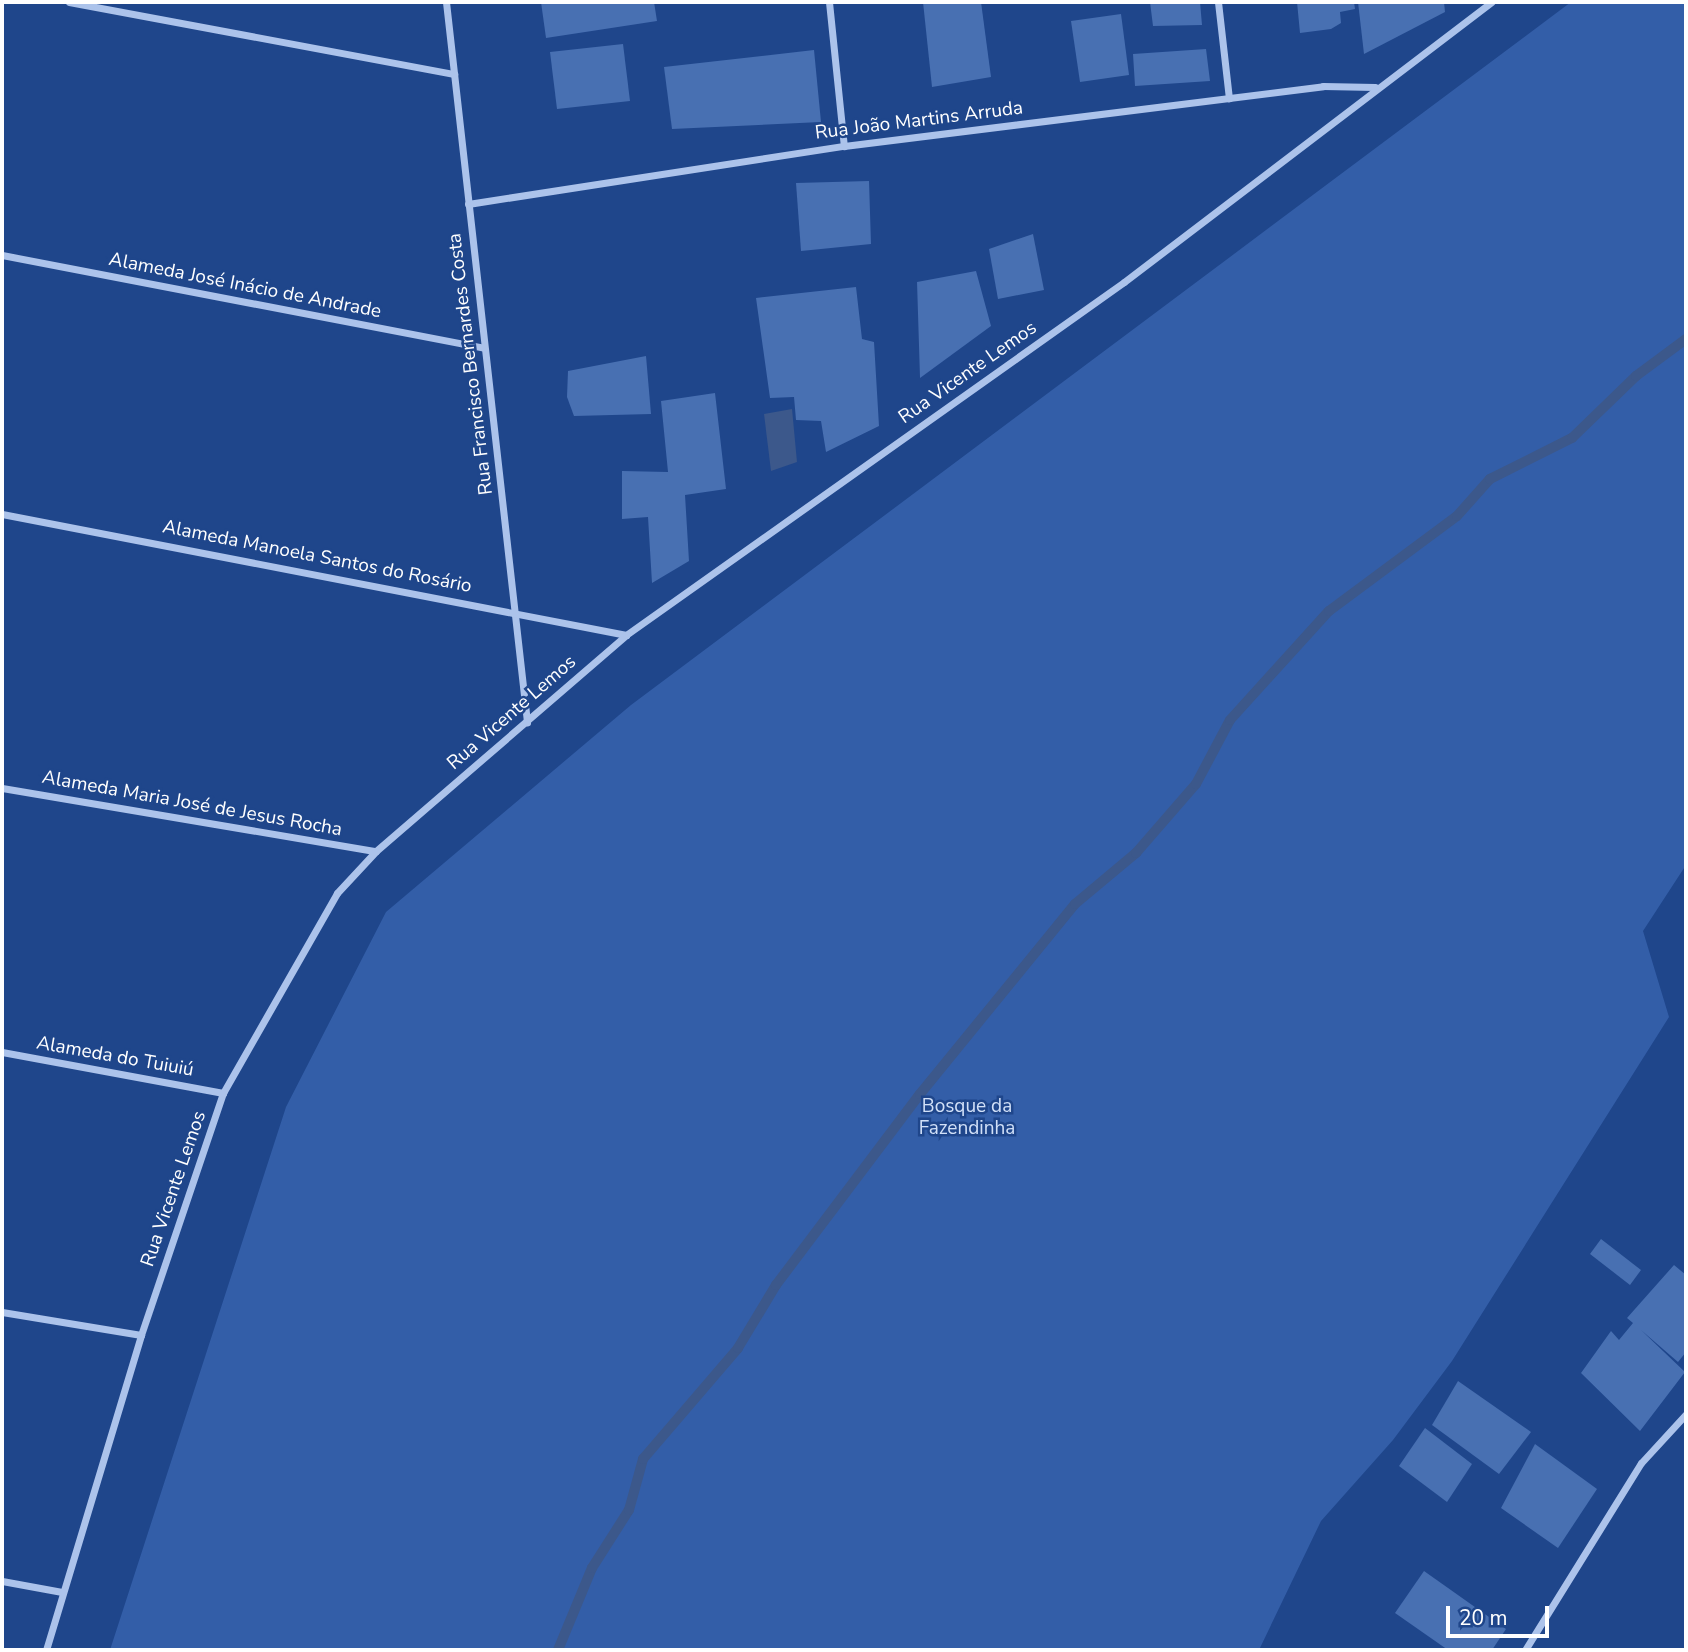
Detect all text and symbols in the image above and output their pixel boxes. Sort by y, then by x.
street label: Rua João Martins Arruda [814,97,1024,145]
street label: Rua Francisco Bernardes Costa [444,232,498,496]
street label: Alameda José Inácio de Andrade [107,248,383,324]
street label: Rua Vicente Lemos [895,317,1041,429]
street label: Alameda Manoela Santos do Rosário [160,516,474,598]
street label: Rua Vicente Lemos [443,651,581,775]
street label: Alameda Maria José de Jesus Rocha [40,766,344,842]
street label: Alameda do Tuiuiú [35,1032,195,1082]
park label: Bosque da Fazendinha [919,1096,1015,1140]
street label: Rua Vicente Lemos [137,1108,211,1270]
scale bar [1450,1592,1553,1636]
text: 20 m [1459,1604,1508,1632]

